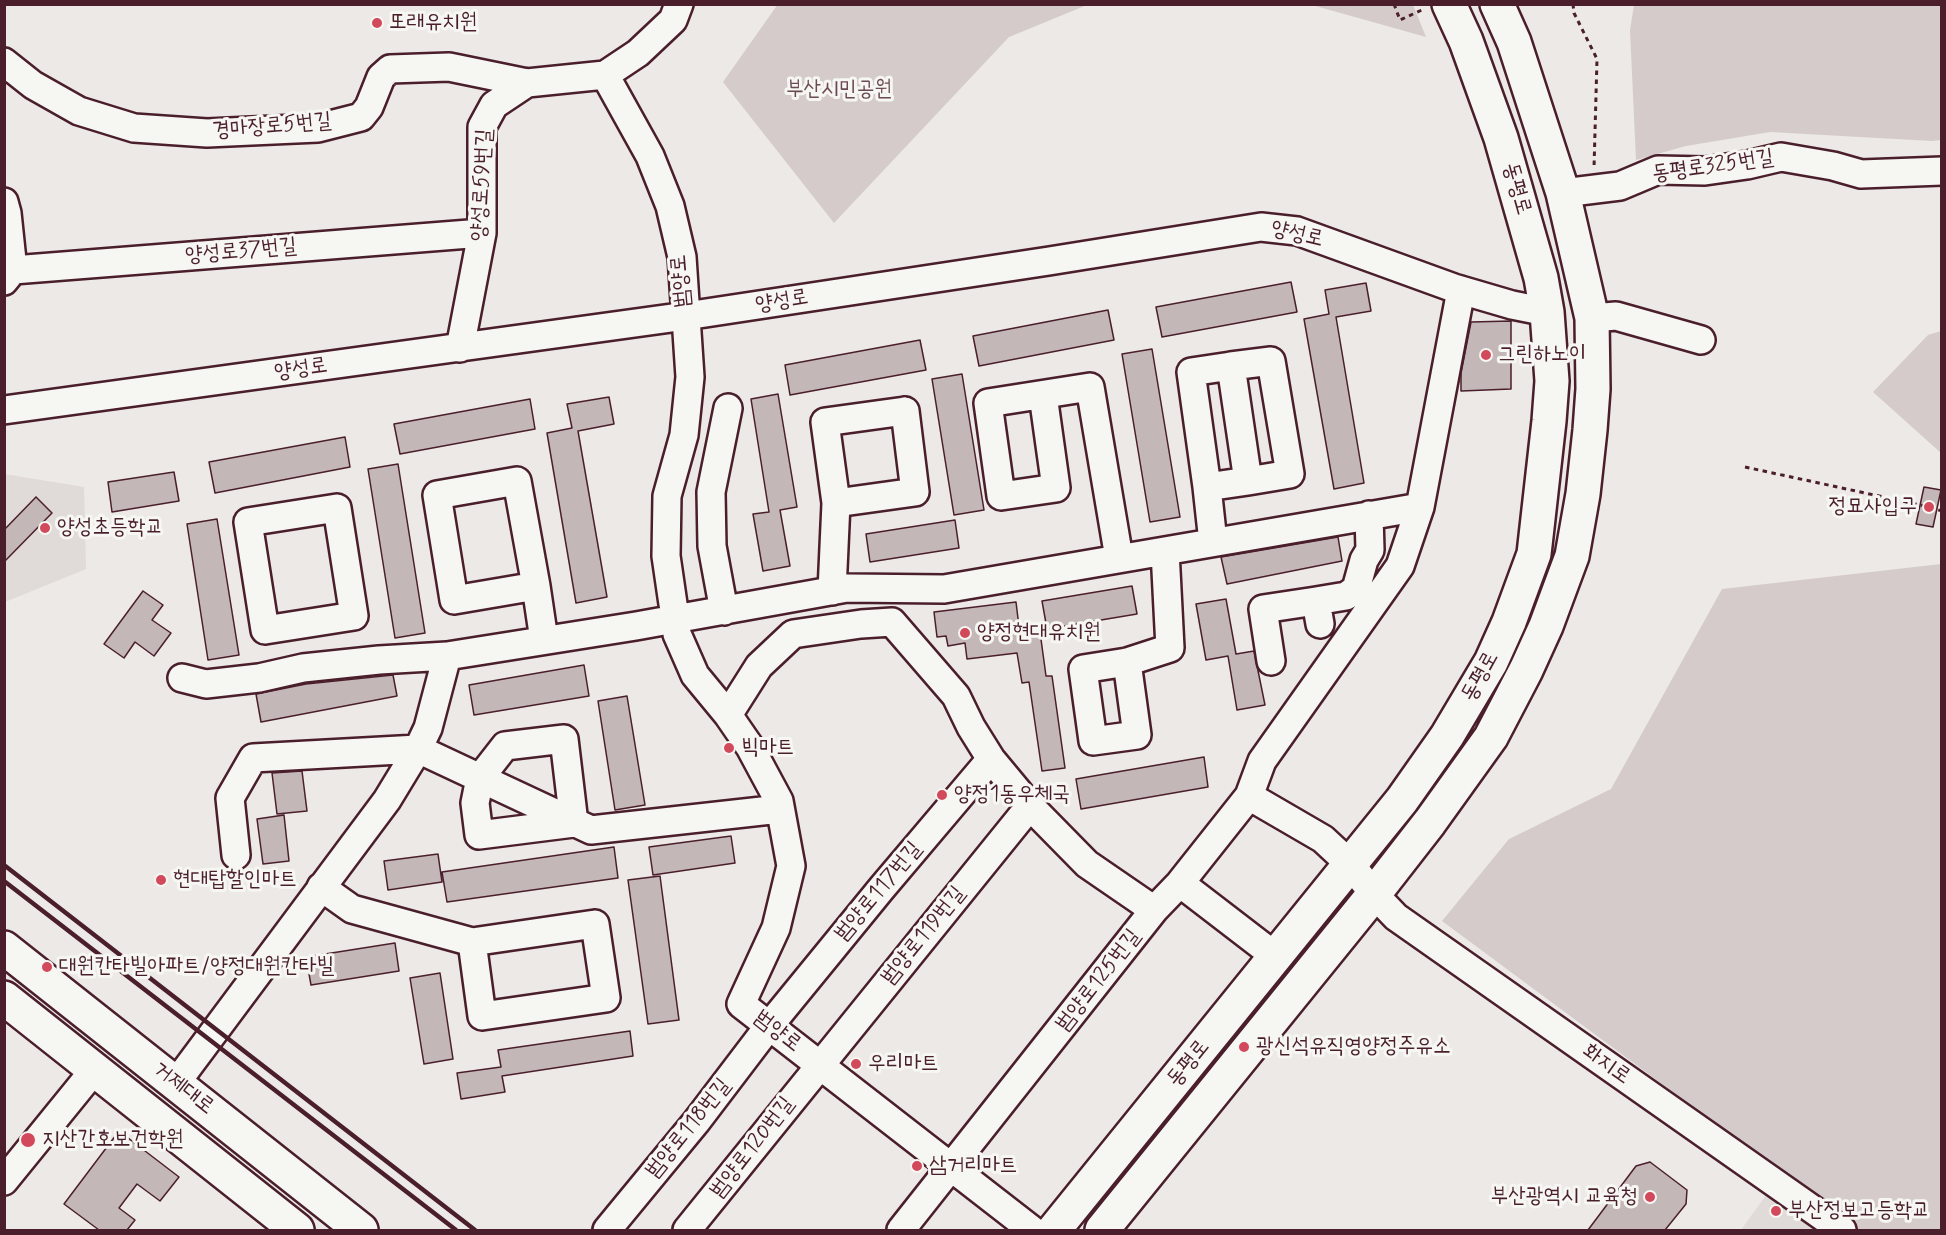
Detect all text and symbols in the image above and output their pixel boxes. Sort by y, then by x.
place label: 또래유치원 [389,10,478,36]
marker: 또래유치원 [370,16,384,30]
park label: 부산시민공원 [786,77,892,103]
street label: 경마장로5번길 [211,109,333,145]
street label: 양성로59번길 [467,128,499,242]
street label: 동평로325번길 [1651,145,1775,189]
street label: 동평로 [1496,160,1536,218]
street label: 양성로 [1268,216,1326,254]
street label: 양성로37번길 [184,234,298,270]
street label: 범양로 [667,253,697,309]
street label: 양성로 [754,285,810,319]
place label: 그린하노이 [1498,342,1587,368]
marker: 그린하노이 [1479,348,1493,362]
street label: 양성로 [273,353,329,387]
place label: 정묘사입구 [1828,494,1917,520]
marker: 정묘사입구 [1922,500,1936,514]
place label: 양성초등학교 [57,515,163,541]
marker: 양성초등학교 [38,521,52,535]
place label: 양정현대유치원 [977,620,1101,646]
marker: 양정현대유치원 [958,626,972,640]
street label: 동평로 [1457,647,1505,707]
place label: 빅마트 [741,735,794,761]
marker: 빅마트 [722,741,736,755]
place label: 양정1동우체국 [954,782,1070,808]
marker: 양정1동우체국 [935,788,949,802]
street label: 범양로117번길 [830,837,928,947]
place label: 현대탑할인마트 [173,867,297,893]
marker: 현대탑할인마트 [154,873,168,887]
street label: 범양로119번길 [876,881,972,991]
street label: 범양로125번길 [1051,925,1147,1037]
place label: 대원칸타빌아파트/양정대원칸타빌 [59,954,334,980]
marker: 대원칸타빌아파트/양정대원칸타빌 [40,960,54,974]
street label: 범양로 [748,1005,806,1059]
place label: 광신석유직영양정주유소 [1256,1034,1451,1060]
street label: 동평로 [1162,1035,1216,1093]
street label: 화지로 [1577,1039,1635,1091]
marker: 광신석유직영양정주유소 [1237,1040,1251,1054]
place label: 우리마트 [868,1051,939,1077]
street label: 거제대로 [147,1057,219,1121]
marker: 우리마트 [849,1057,863,1071]
street label: 범양로118번길 [641,1074,737,1184]
street label: 범양로120번길 [705,1092,801,1204]
place label: 지산간호보건학원 [42,1127,184,1153]
marker: 지산간호보건학원 [19,1131,37,1149]
place label: 삼거리마트 [929,1153,1018,1179]
marker: 삼거리마트 [910,1159,924,1173]
place label: 부산광역시 교육청 [1490,1184,1638,1210]
marker: 부산광역시 교육청 [1643,1190,1657,1204]
place label: 부산정보고등학교 [1788,1198,1930,1224]
marker: 부산정보고등학교 [1769,1204,1783,1218]

